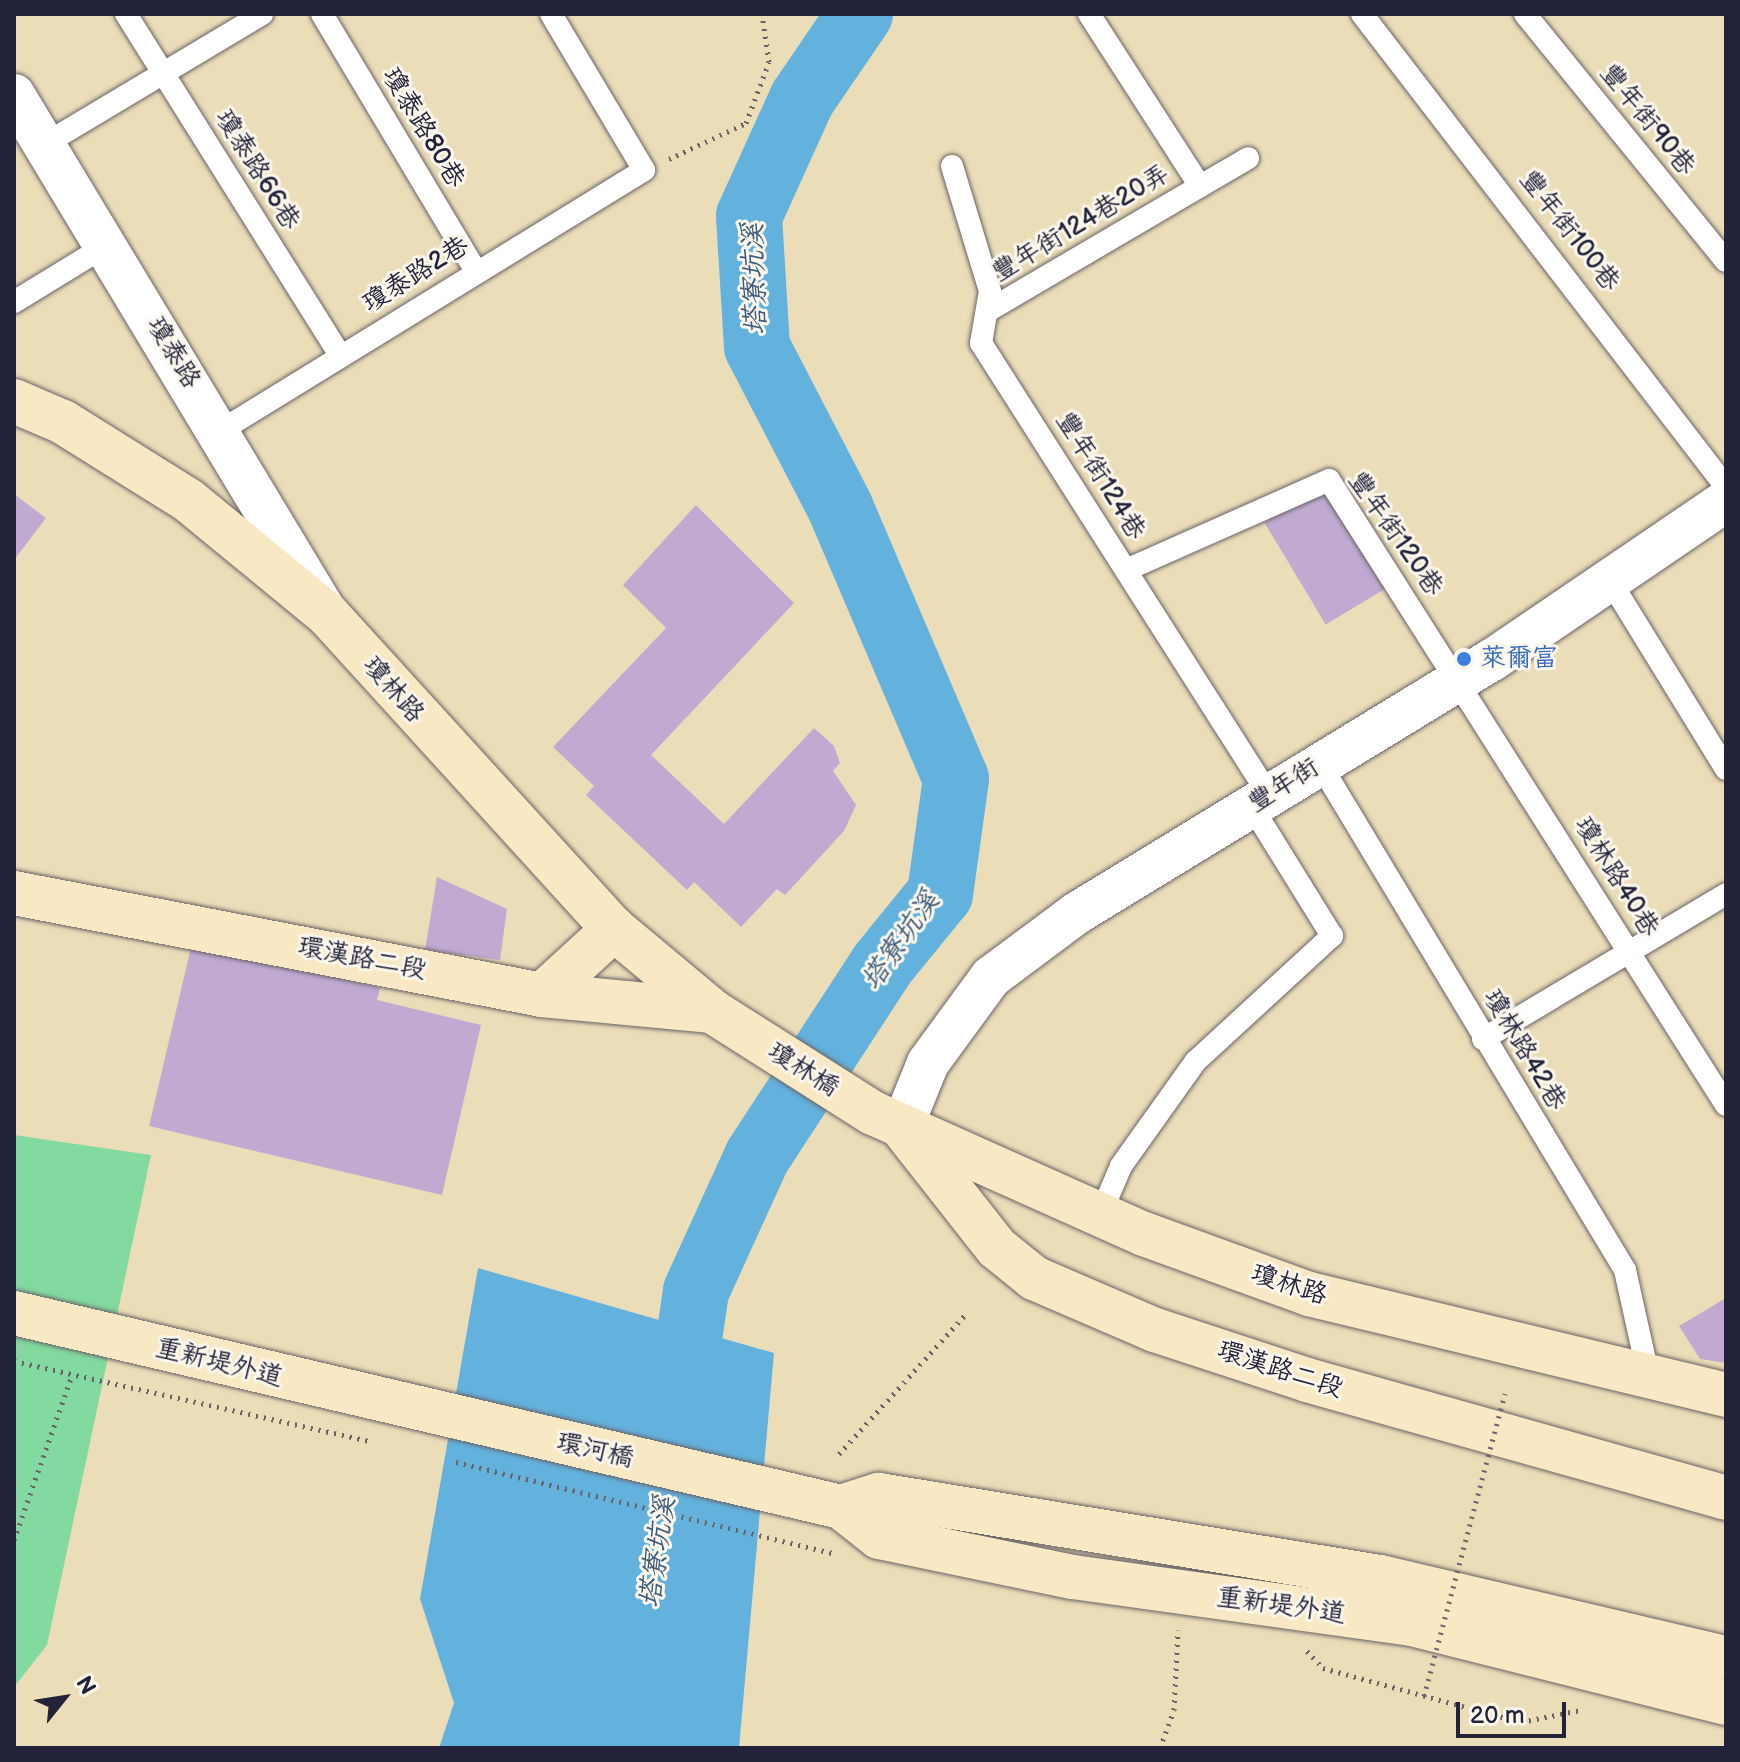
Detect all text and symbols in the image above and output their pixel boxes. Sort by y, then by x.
street label: 豐年街90巷 [1593,58,1701,182]
street label: 瓊泰路80巷 [375,62,471,194]
street label: 瓊泰路66巷 [208,104,306,236]
street label: 豐年街124巷20弄 [987,159,1175,289]
street label: 豐年街100巷 [1512,164,1626,298]
water label: 塔寮坑溪 [736,222,774,336]
street label: 瓊泰路2巷 [357,230,475,320]
street label: 瓊泰路 [140,312,206,394]
street label: 豐年街124巷 [1048,406,1152,546]
street label: 豐年街120巷 [1341,466,1449,602]
place label: 萊爾富 [1480,643,1558,675]
street label: 瓊林路 [356,650,430,730]
marker: 萊爾富 [1455,650,1473,668]
street label: 豐年街 [1243,752,1325,820]
street label: 瓊林路40巷 [1567,811,1665,943]
water label: 塔寮坑溪 [855,885,947,997]
street label: 環漢路二段 [295,931,429,987]
street label: 瓊林路42巷 [1476,984,1572,1116]
street label: 瓊林橋 [762,1036,844,1104]
street label: 瓊林路 [1247,1258,1331,1312]
street label: 重新堤外道 [152,1332,286,1394]
street label: 環漢路二段 [1213,1335,1347,1405]
street label: 環河橋 [553,1427,637,1475]
water label: 塔寮坑溪 [634,1494,682,1610]
street label: 重新堤外道 [1214,1582,1348,1630]
north arrow [24,1658,104,1738]
text: N [69,1672,101,1700]
scale bar [1460,1686,1570,1736]
text: 20 m [1470,1701,1525,1730]

